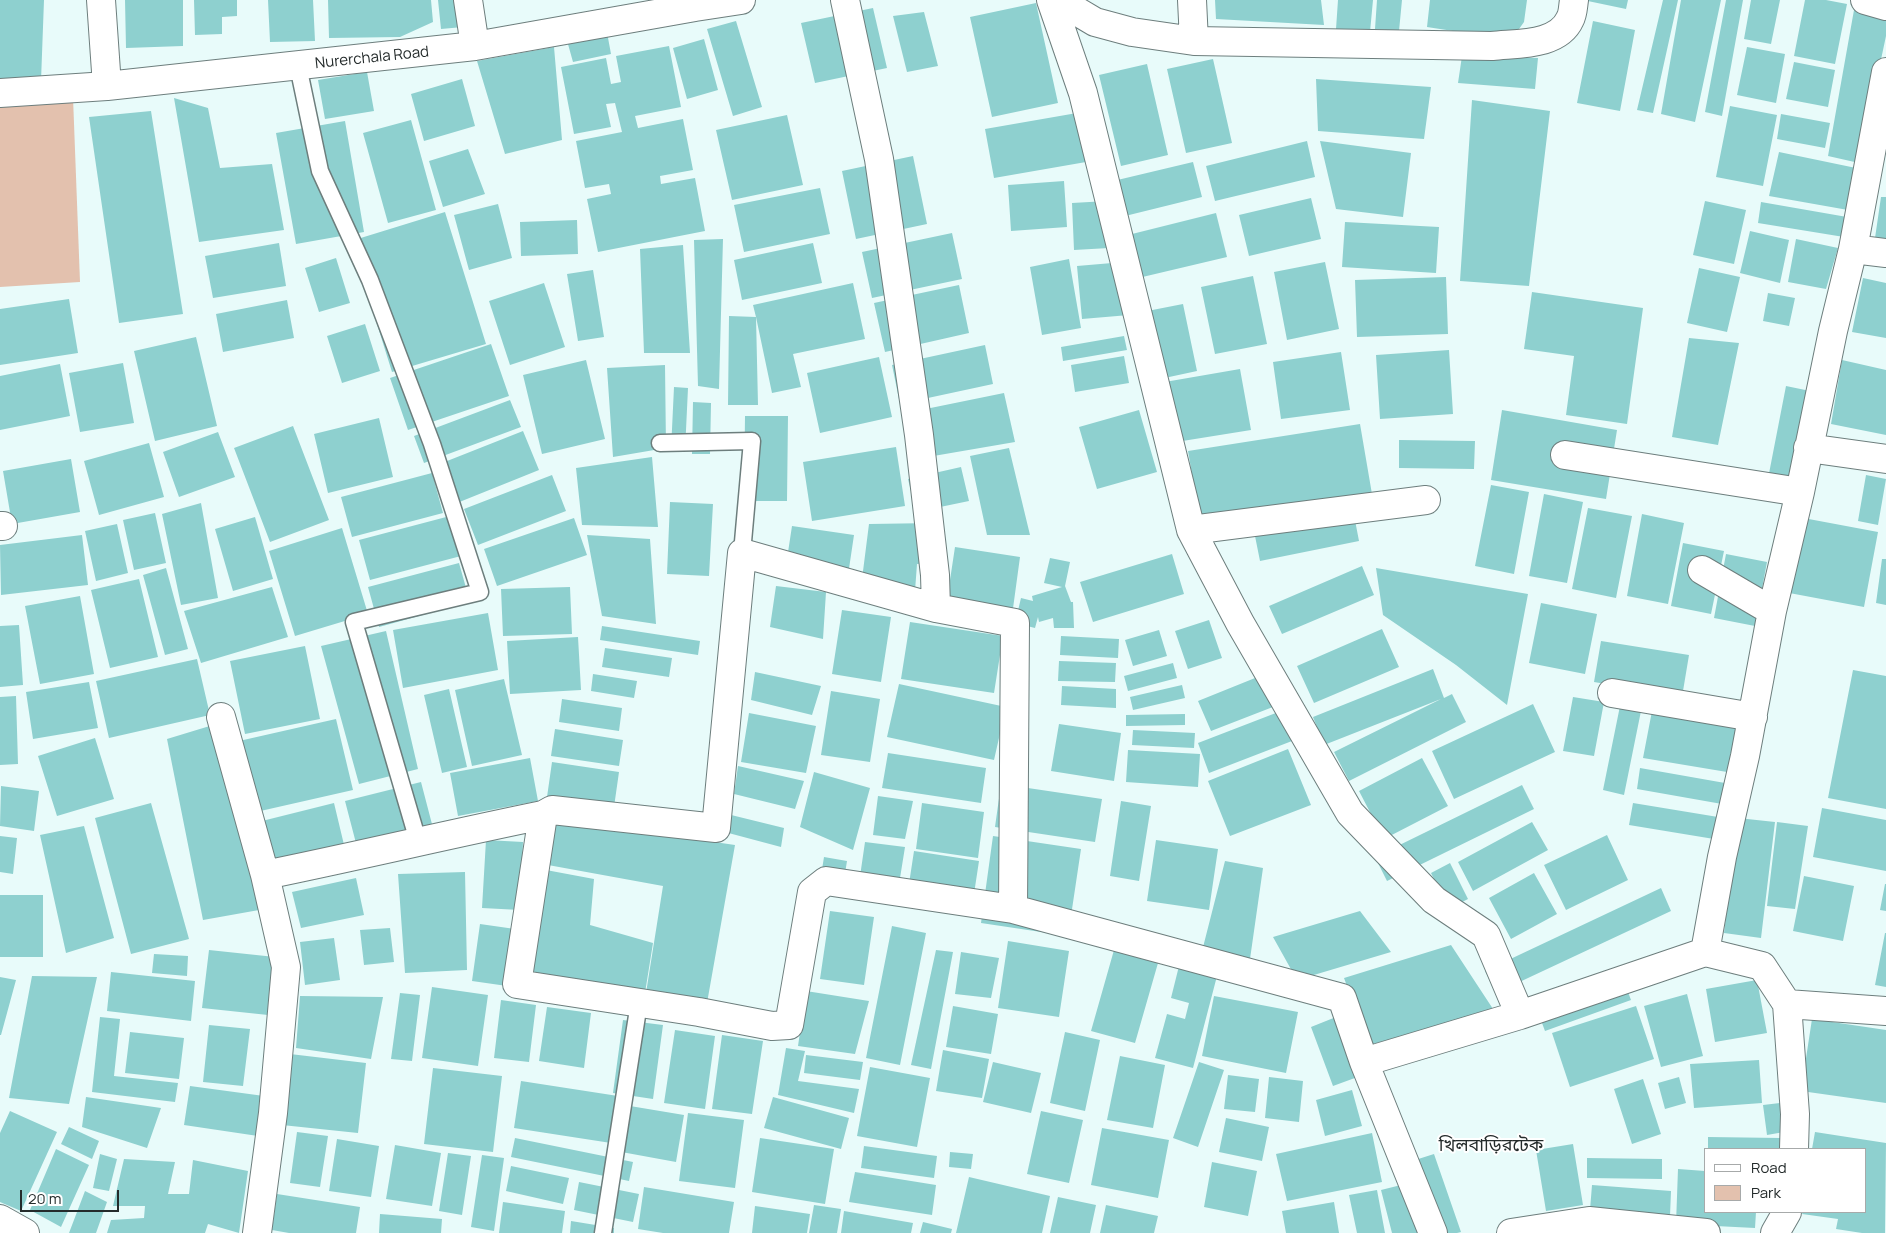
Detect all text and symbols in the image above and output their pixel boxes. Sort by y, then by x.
street label: Nurerchala Road [314,43,430,73]
district label: খিলবাড়িরটেক [1439,1135,1543,1157]
legend [1704,1148,1866,1213]
text: Road [1751,1157,1787,1178]
scale bar [22,1180,121,1212]
text: Park [1751,1182,1781,1203]
text: 20 m [28,1188,61,1209]

